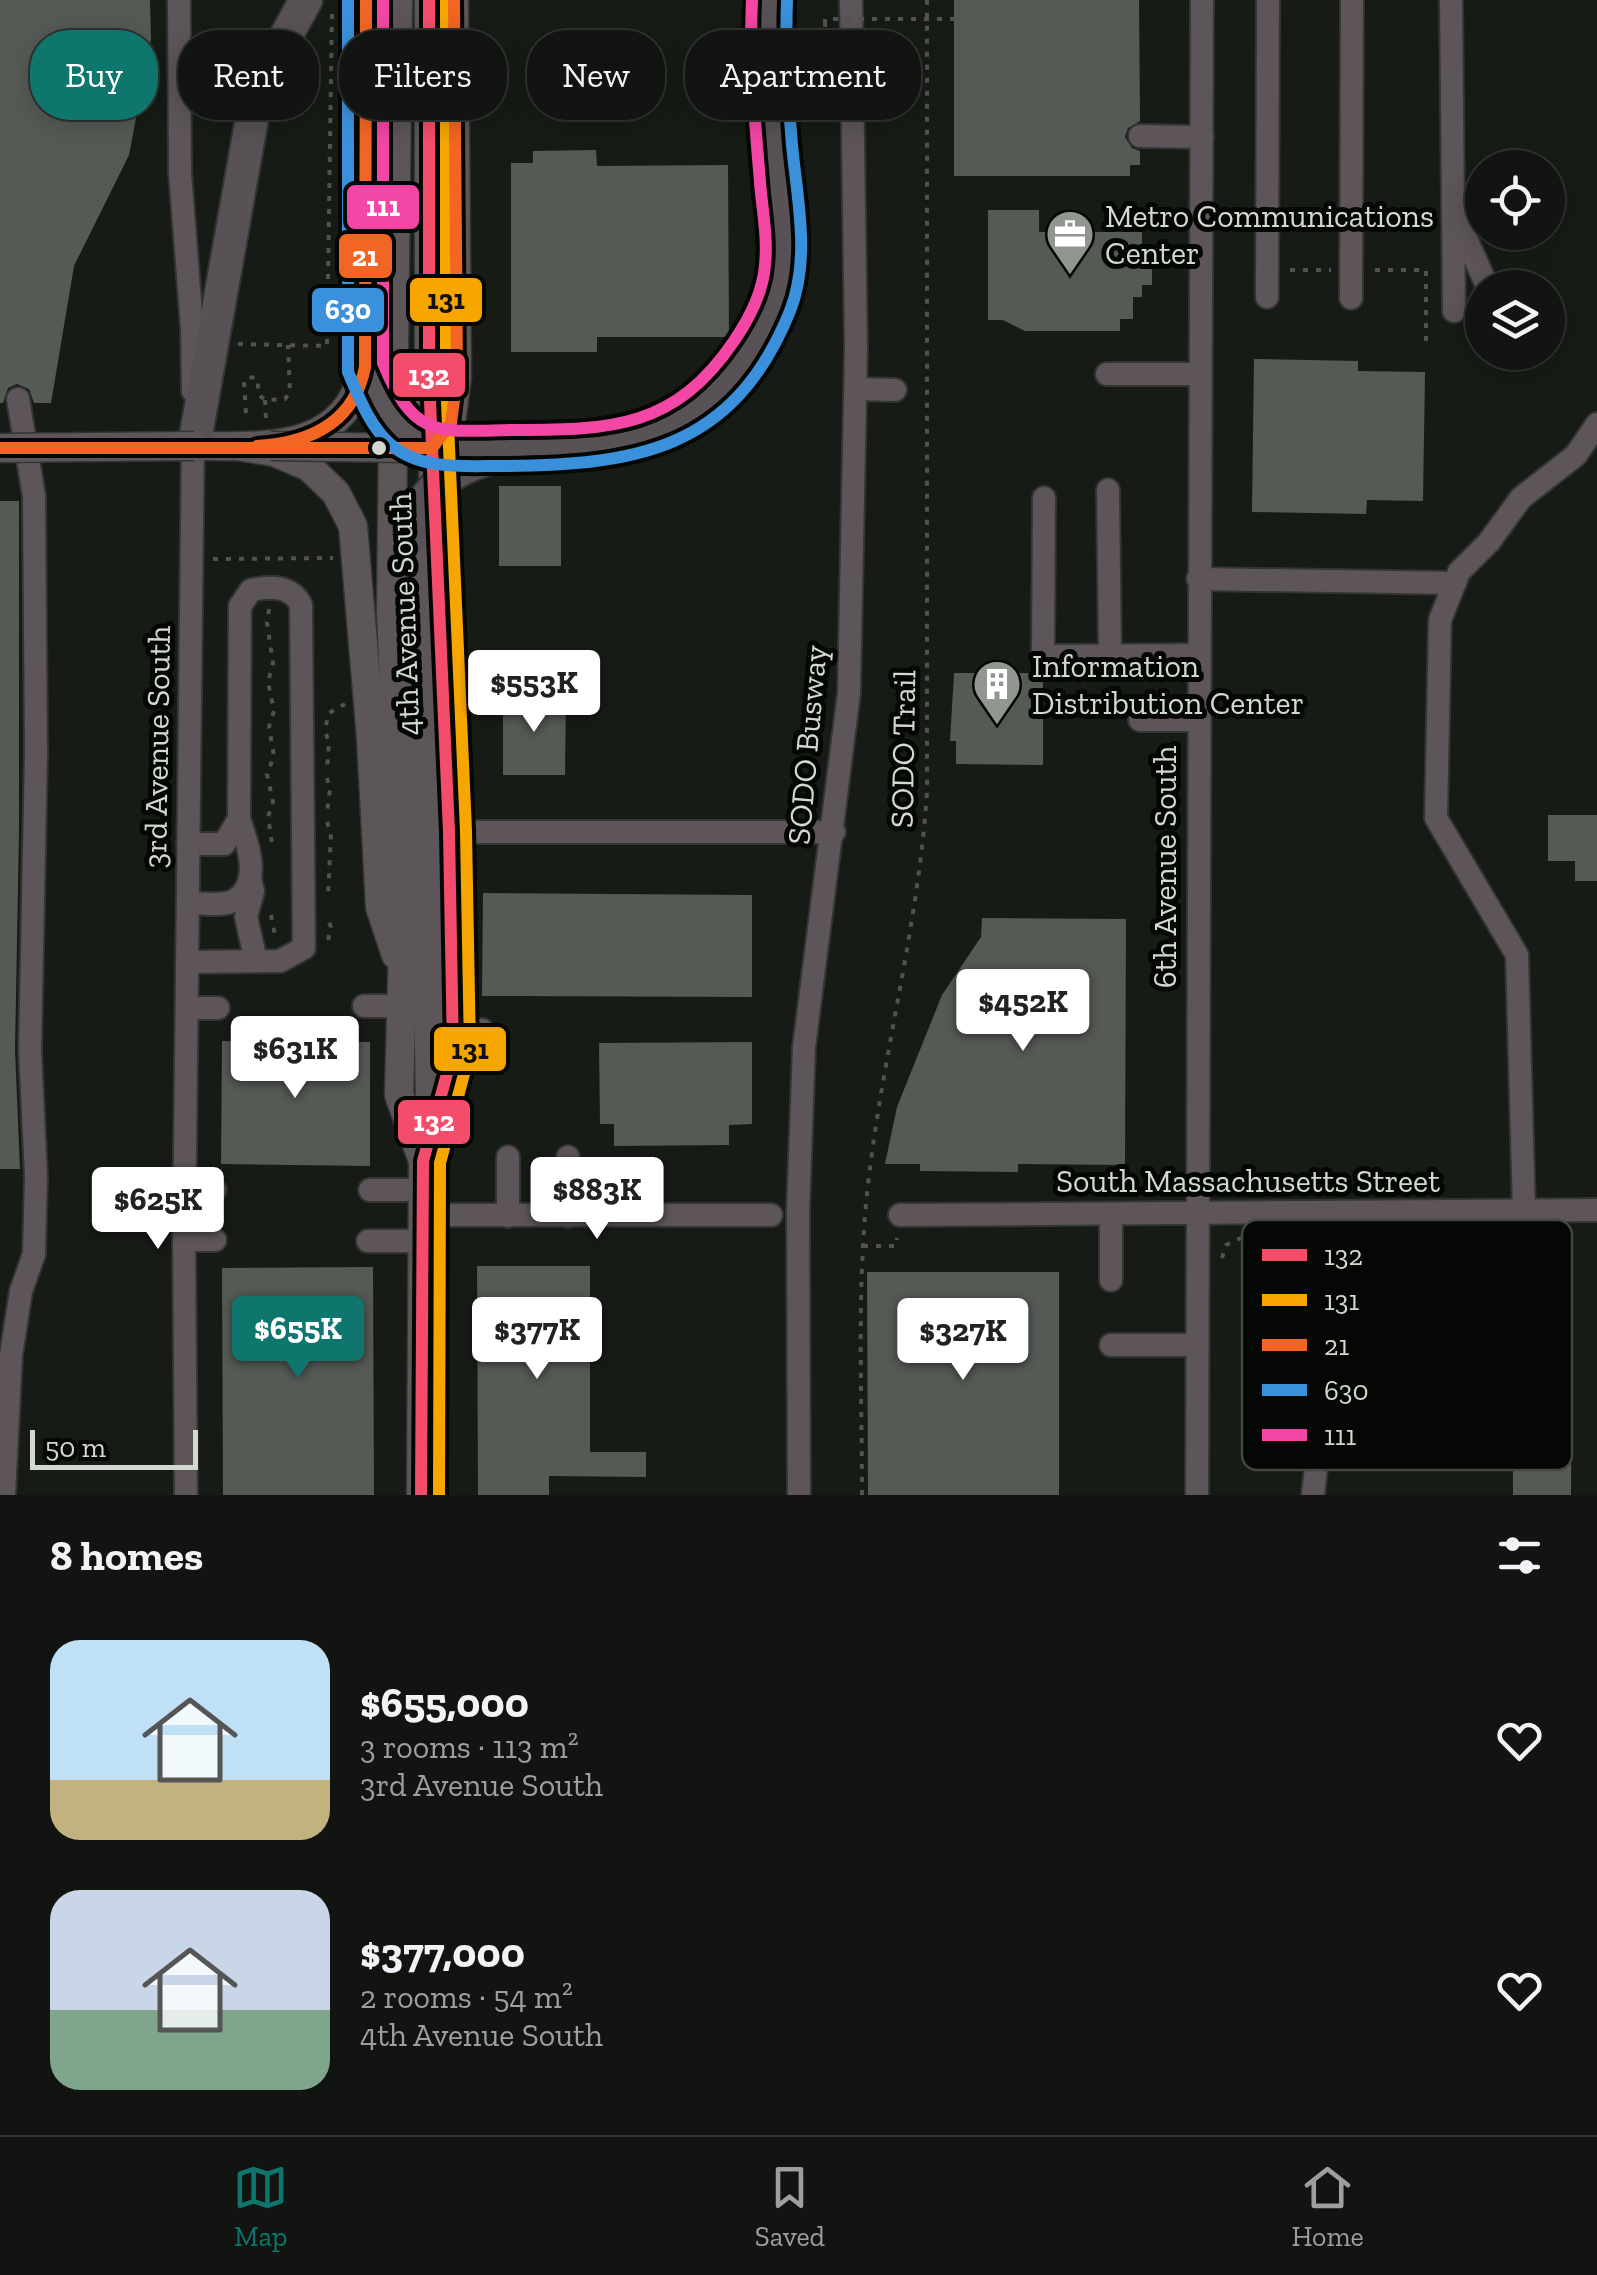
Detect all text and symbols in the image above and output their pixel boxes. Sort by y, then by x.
chip: Buy [30,30,158,120]
chip: Rent [178,30,319,120]
chip: Filters [339,30,507,120]
chip: New [527,30,665,120]
chip: Apartment [685,30,921,120]
map controls [1465,150,1565,370]
button: locate [1465,150,1565,250]
line badge: 111 [345,183,421,231]
text: 111 [366,190,400,223]
place label: Metro Communications Center [1105,197,1434,272]
office icon: Metro Communications Center [1044,208,1096,276]
line badge: 21 [337,232,394,280]
text: 21 [352,240,378,273]
button: layers [1465,270,1565,370]
line badge: 131 [408,276,484,324]
text: 131 [427,283,465,316]
line badge: 630 [310,286,386,334]
text: 630 [325,293,371,326]
line badge: 132 [391,351,467,399]
text: 132 [408,359,450,392]
unlabelled marker [369,438,389,458]
street label: 4th Avenue South [381,492,427,736]
street label: 3rd Avenue South [136,625,178,869]
street label: SODO Busway [779,643,835,846]
place label: Information Distribution Center [1032,647,1304,722]
pin: $553K [464,650,604,735]
building icon: Information Distribution Center [971,658,1023,726]
text: $553K [490,663,578,701]
street label: SODO Trail [883,670,923,828]
street label: 6th Avenue South [1146,746,1184,988]
pin: $452K [953,969,1093,1054]
text: $452K [978,982,1068,1020]
pin: $631K [225,1016,365,1101]
line badge: 131 [432,1025,508,1073]
text: $631K [253,1029,337,1067]
text: 131 [451,1033,489,1066]
line badge: 132 [396,1098,472,1146]
text: 132 [413,1105,455,1138]
pin: $883K [527,1157,667,1242]
street label: South Massachusetts Street [1056,1162,1440,1200]
pin: $625K [88,1167,228,1252]
text: $883K [553,1170,641,1208]
text: $625K [114,1180,202,1218]
legend [1242,1220,1572,1470]
text: 132 [1324,1239,1363,1272]
text: 131 [1324,1284,1359,1317]
pin: $655K [228,1296,368,1381]
pin: $377K [467,1297,607,1382]
pin: $327K [893,1298,1033,1383]
text: $655K [254,1309,342,1347]
text: $377K [494,1310,580,1348]
text: $327K [919,1311,1007,1349]
text: 21 [1324,1329,1349,1362]
text: 630 [1324,1374,1369,1407]
text: 111 [1324,1419,1357,1452]
scale bar [30,1425,198,1470]
text: 50 m [45,1431,106,1464]
icon: filters [1492,1528,1547,1583]
text: 8 homes [50,1530,203,1581]
text: $655,000 [360,1677,529,1728]
icon: home [130,1680,250,1800]
icon: heart [1492,1713,1547,1768]
text: 3 rooms · 113 m² [360,1728,579,1766]
text: 3rd Avenue South [360,1766,603,1804]
text: $377,000 [360,1927,525,1978]
icon: home [130,1930,250,2050]
icon: heart [1492,1963,1547,2018]
text: 2 rooms · 54 m² [360,1978,573,2016]
text: 4th Avenue South [360,2016,603,2054]
tab: Map [233,2160,288,2253]
tab: Saved [755,2160,825,2253]
tab: Home [1292,2160,1364,2253]

